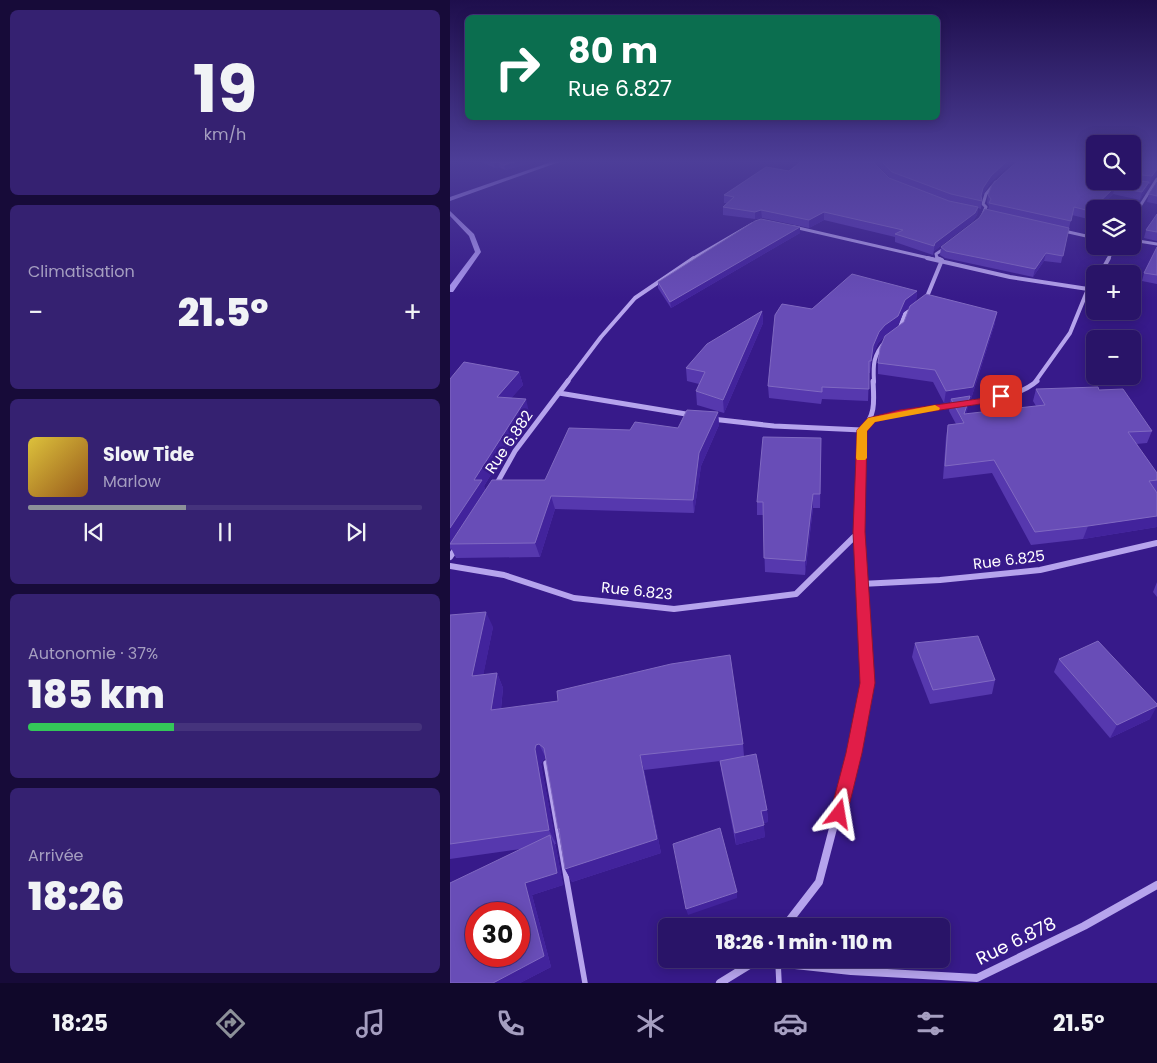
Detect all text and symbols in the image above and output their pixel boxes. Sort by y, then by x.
text: 80 m [568,26,658,75]
icon: right [485,35,550,100]
text: 19 [193,44,257,135]
text: Rue 6.827 [568,73,672,104]
text: km/h [204,123,246,146]
map controls [1086,135,1141,385]
button: search [1086,135,1141,190]
button: layers [1086,200,1141,255]
text: Climatisation [28,260,135,283]
button: + [1086,265,1141,320]
text: 21.5° [178,286,269,339]
text: − [28,293,43,332]
text: + [403,293,422,332]
button: − [1086,330,1141,385]
pin [980,375,1022,417]
icon: arrive [987,382,1015,410]
street label: Rue 6.882 [480,406,537,478]
text: Slow Tide [103,441,194,468]
text: Marlow [103,470,161,493]
icon: previous [80,518,108,546]
icon: pause [211,518,239,546]
icon: next [342,518,370,546]
street label: Rue 6.825 [972,545,1046,574]
street label: Rue 6.823 [600,576,674,605]
text: Autonomie · 37% [28,642,158,665]
text: 185 km [28,668,165,721]
position arrow [812,787,864,839]
text: Arrivée [28,844,83,867]
text: 18:26 [28,870,125,923]
speed limit sign: 30 [465,902,530,967]
street label: Rue 6.878 [972,910,1060,971]
text: 18:26 · 1 min · 110 m [716,929,892,956]
icon: directions [213,1006,248,1041]
icon: music [353,1006,388,1041]
icon: phone [493,1006,528,1041]
icon: climate [633,1006,668,1041]
icon: car [773,1006,808,1041]
icon: filters [913,1006,948,1041]
text: 18:25 [52,1008,108,1039]
text: 21.5° [1053,1008,1104,1039]

